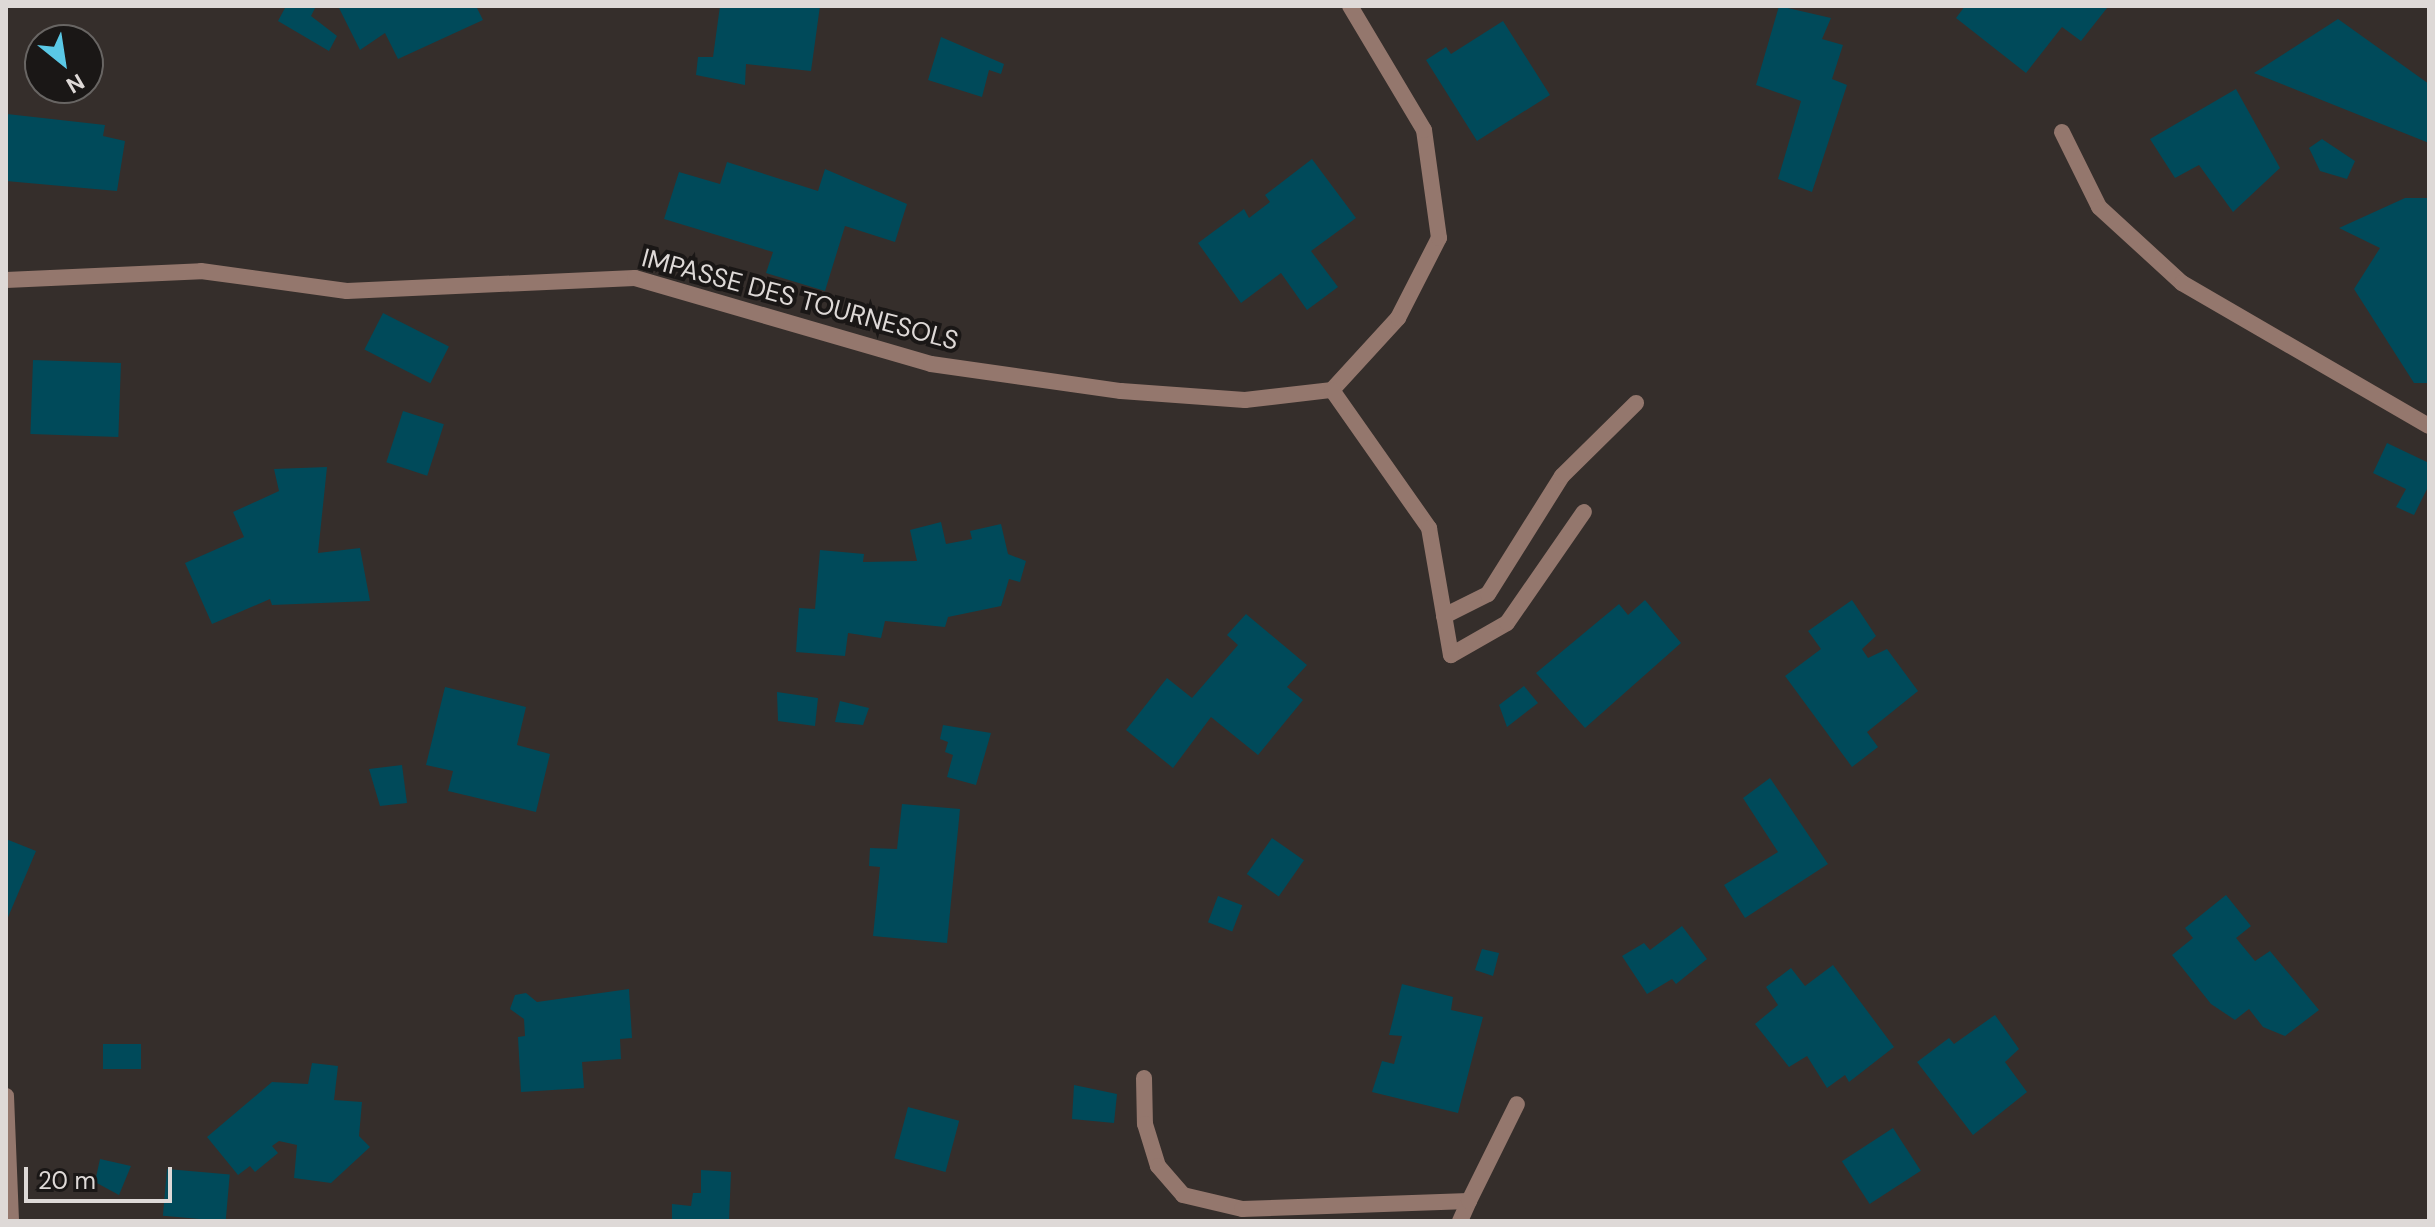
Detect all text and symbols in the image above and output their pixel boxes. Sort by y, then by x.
north arrow [24,24,104,104]
text: N [61,67,89,100]
street label: IMPASSE DES TOURNESOLS [638,243,962,357]
scale bar [28,1151,176,1201]
text: 20 m [38,1165,96,1196]

